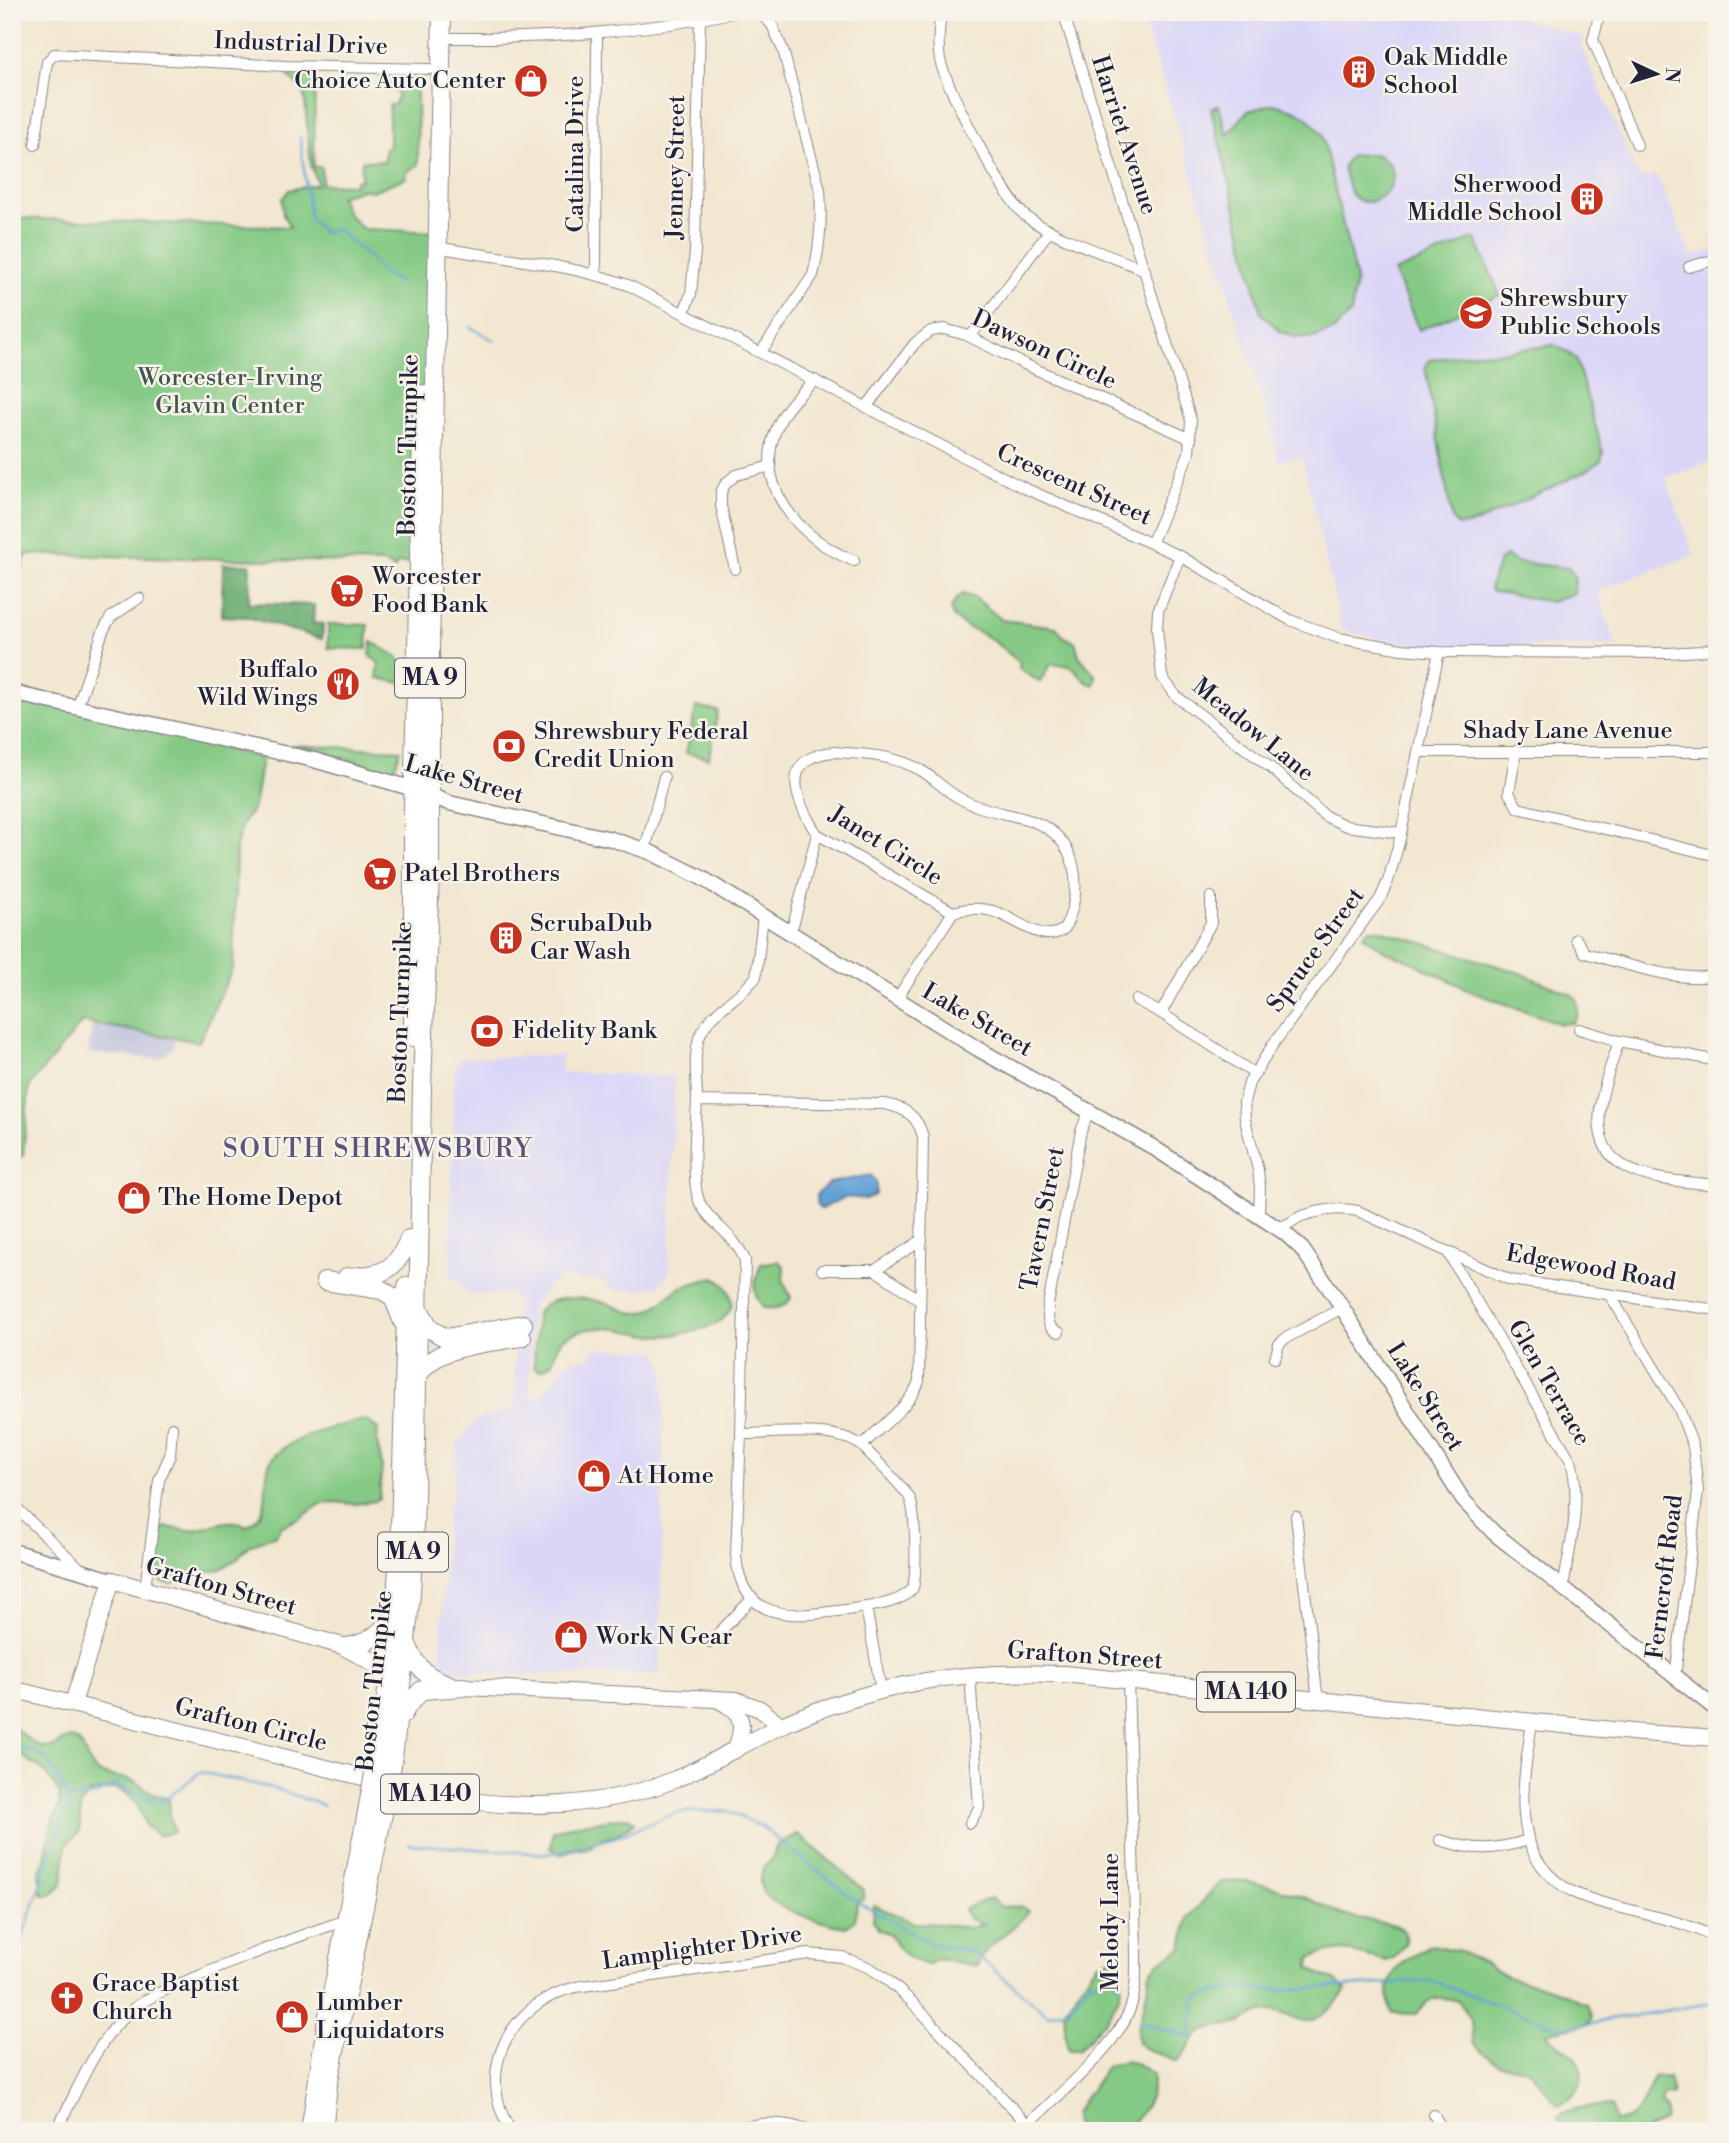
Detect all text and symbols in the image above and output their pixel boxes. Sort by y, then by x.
street label: Industrial Drive [214,26,388,62]
north arrow [1620,38,1690,108]
place label: Oak Middle School [1384,43,1508,101]
street label: Harriet Avenue [1084,52,1164,218]
building icon: Oak Middle School [1340,53,1378,91]
shop icon: Choice Auto Center [512,62,550,100]
place label: Choice Auto Center [294,66,506,96]
text: N [1659,67,1684,83]
street label: Catalina Drive [561,75,591,233]
street label: Jenney Street [660,94,692,241]
place label: Sherwood Middle School [1407,170,1562,228]
building icon: Sherwood Middle School [1568,180,1606,218]
place label: Shrewsbury Public Schools [1500,284,1661,342]
school or university icon: Shrewsbury Public Schools [1457,294,1495,332]
street label: Dawson Circle [967,303,1121,397]
street label: Boston Turnpike [392,354,426,537]
park label: Worcester-Irving Glavin Center [137,363,323,421]
street label: Crescent Street [992,437,1157,533]
place label: Worcester Food Bank [371,562,489,620]
supermarket icon: Worcester Food Bank [328,572,366,610]
place label: Buffalo Wild Wings [196,655,318,713]
road number: MA 9 [395,658,465,698]
restaurant icon: Buffalo Wild Wings [324,665,362,703]
street label: Meadow Lane [1186,672,1320,788]
street label: Shady Lane Avenue [1463,716,1673,746]
place label: Shrewsbury Federal Credit Union [534,717,749,775]
bank icon: Shrewsbury Federal Credit Union [490,727,528,765]
street label: Lake Street [401,749,528,811]
street label: Janet Circle [823,799,948,893]
supermarket icon: Patel Brothers [361,855,399,893]
place label: Patel Brothers [404,859,560,889]
street label: Spruce Street [1261,881,1372,1018]
place label: ScrubaDub Car Wash [530,909,652,967]
building icon: ScrubaDub Car Wash [487,919,525,957]
street label: Boston Turnpike [383,921,419,1104]
street label: Lake Street [916,976,1038,1064]
bank icon: Fidelity Bank [468,1012,506,1050]
place label: Fidelity Bank [512,1016,658,1046]
district label: SOUTH SHREWSBURY [223,1133,533,1165]
street label: Tavern Street [1014,1144,1072,1294]
shop icon: The Home Depot [115,1179,153,1217]
place label: The Home Depot [158,1183,344,1213]
street label: Edgewood Road [1504,1238,1679,1298]
street label: Glen Terrace [1501,1315,1597,1451]
street label: Lake Street [1380,1337,1470,1457]
shop icon: At Home [575,1457,613,1495]
place label: At Home [617,1461,714,1491]
street label: Ferncroft Road [1640,1493,1690,1661]
road number: MA 9 [378,1532,448,1572]
street label: Grafton Street [142,1551,300,1623]
street label: Boston Turnpike [350,1589,399,1774]
shop icon: Work N Gear [552,1618,590,1656]
place label: Work N Gear [595,1622,732,1652]
street label: Grafton Street [1006,1636,1164,1676]
road number: MA 140 [1197,1672,1295,1712]
street label: Grafton Circle [172,1692,330,1758]
road number: MA 140 [381,1774,479,1814]
street label: Melody Lane [1096,1853,1126,1991]
street label: Lamplighter Drive [600,1919,804,1977]
place label: Grace Baptist Church [92,1969,240,2027]
church icon: Grace Baptist Church [48,1979,86,2017]
place label: Lumber Liquidators [316,1988,445,2046]
shop icon: Lumber Liquidators [273,1998,311,2036]

